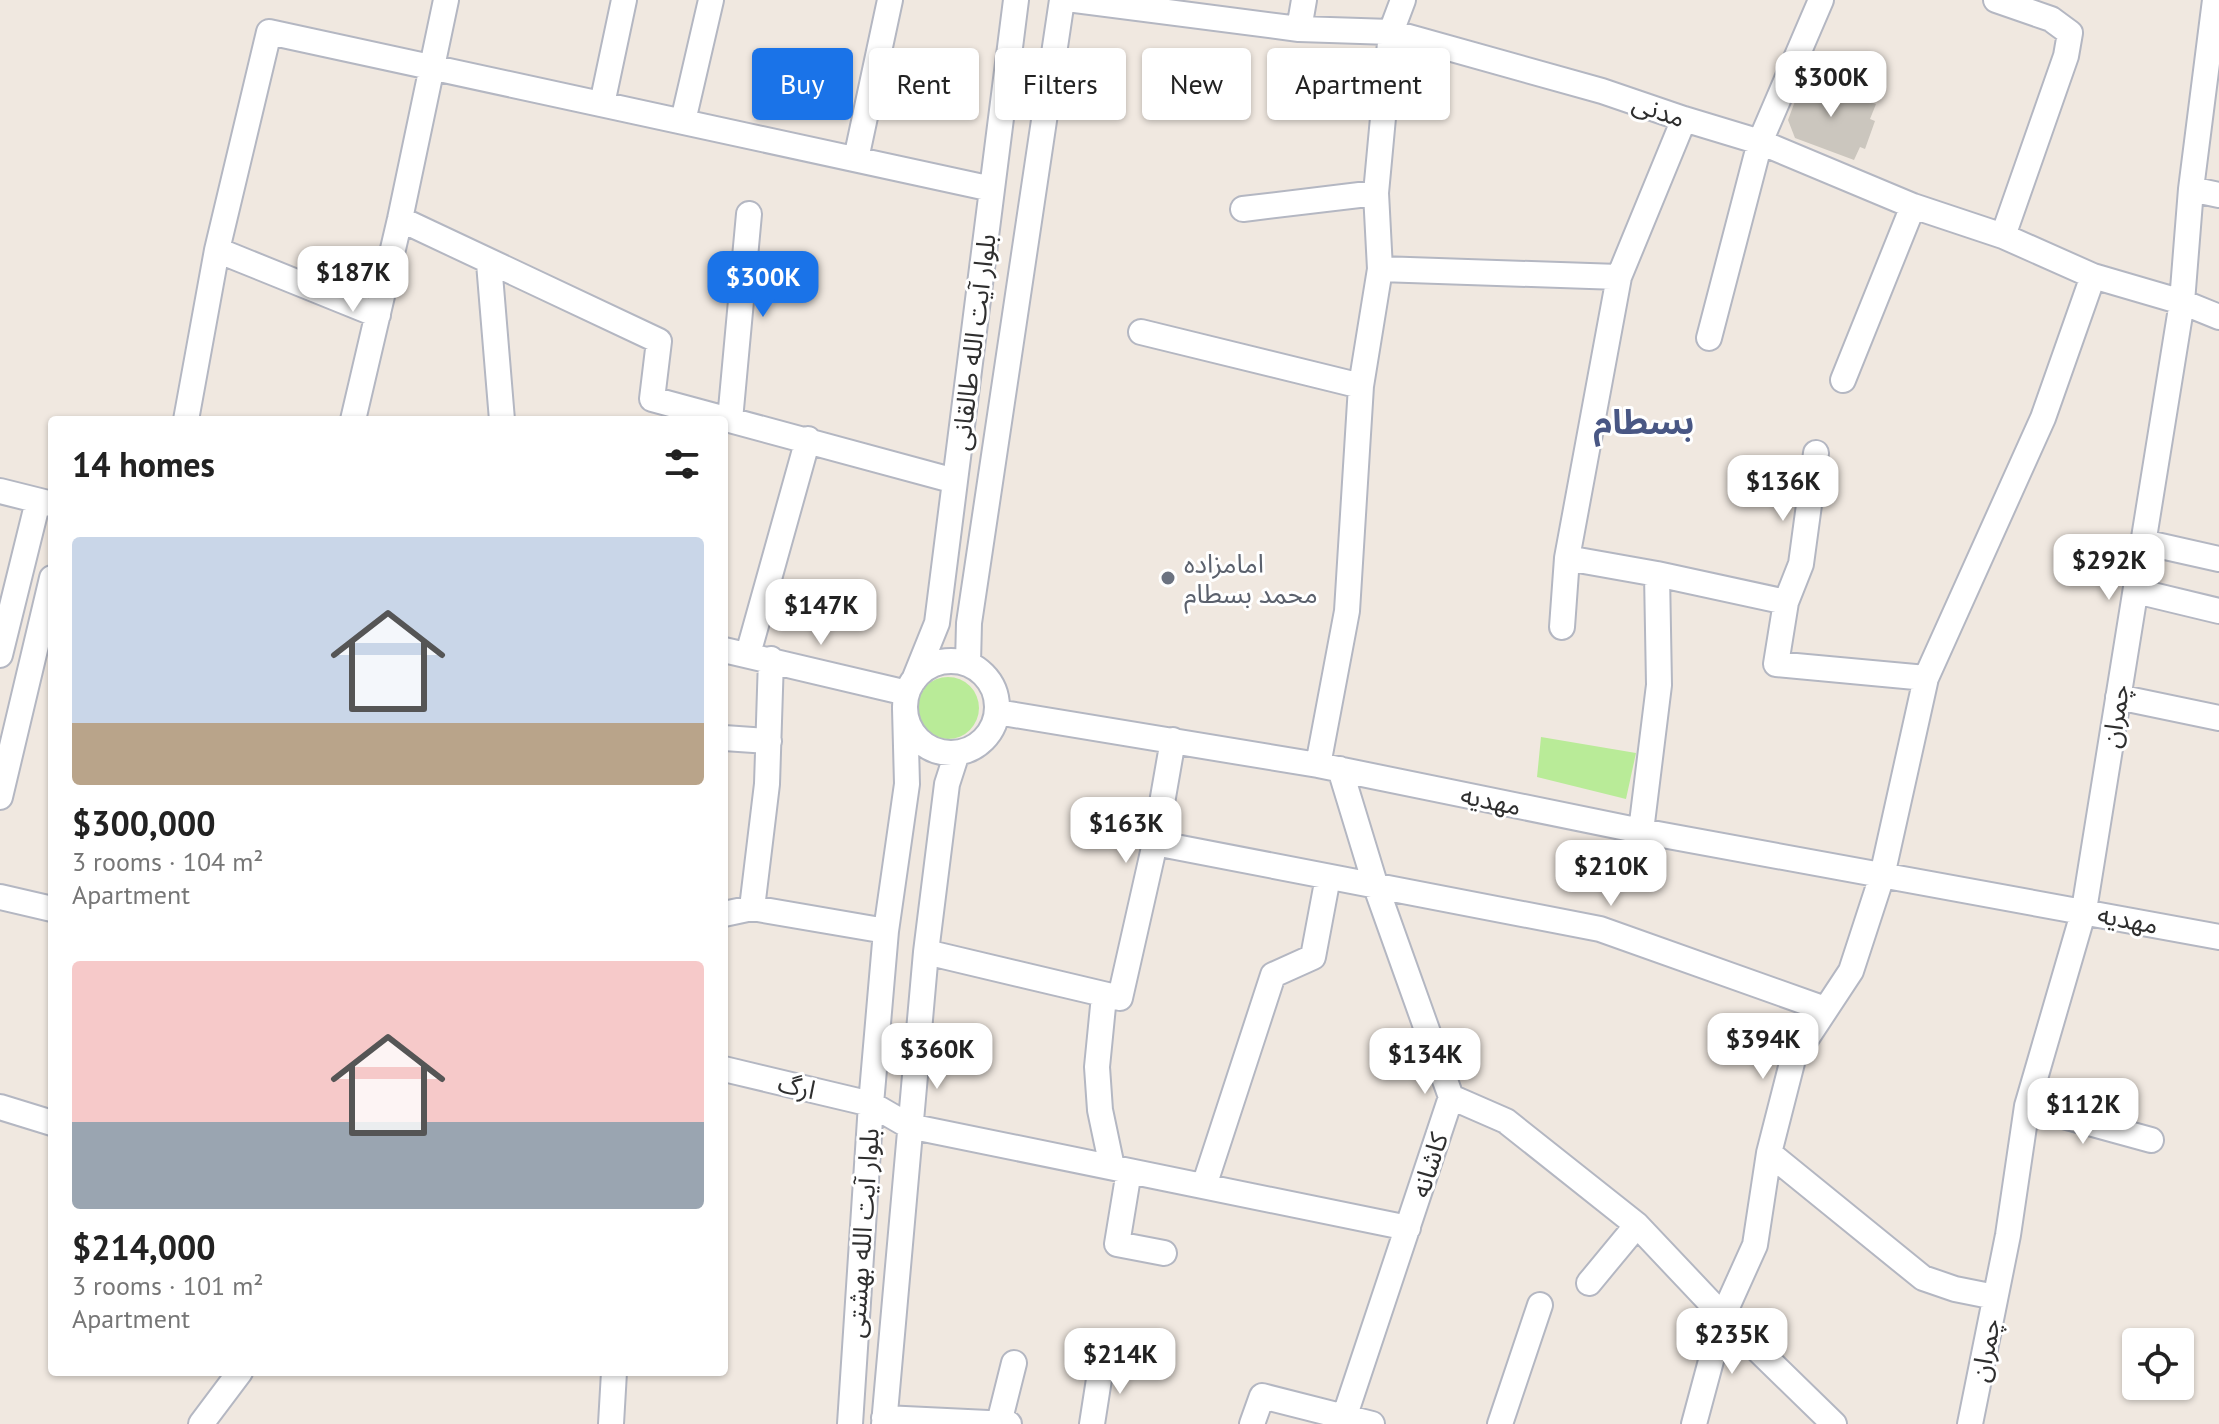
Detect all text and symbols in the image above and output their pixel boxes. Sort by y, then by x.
chip: Buy [752,48,853,120]
chip: Rent [869,48,979,120]
chip: Filters [995,48,1126,120]
chip: New [1142,48,1251,120]
chip: Apartment [1267,48,1450,120]
pin: $300K [1775,51,1887,119]
text: $300K [1793,60,1869,93]
street label: مدنی [1628,86,1690,134]
street label: بلوار آیت الله طالقانی [943,232,1003,452]
pin: $187K [297,246,409,314]
pin: $300K [707,251,819,319]
text: $187K [315,255,391,288]
text: $300K [725,260,801,293]
district label: بسطام [1594,399,1694,447]
text: 14 homes [72,442,215,486]
icon: filters [660,442,704,486]
pin: $136K [1727,455,1839,523]
text: $136K [1745,464,1821,497]
pin: $292K [2053,534,2165,602]
text: $292K [2071,543,2147,576]
place label: امامزاده محمد بسطام [1184,547,1318,614]
marker: امامزاده محمد بسطام [1159,569,1177,587]
pin: $147K [765,579,877,647]
text: $147K [783,588,859,621]
icon: home [316,589,460,733]
street label: چمران [2094,682,2137,750]
street label: مهدیه [1458,778,1524,822]
pin: $163K [1070,797,1182,865]
text: $300,000 [72,801,216,845]
text: $163K [1088,806,1164,839]
pin: $210K [1555,840,1667,908]
text: 3 rooms · 104 m² [72,845,264,878]
text: $210K [1573,849,1649,882]
text: Apartment [72,878,190,911]
street label: مهدیه [2095,897,2161,941]
icon: home [316,1013,460,1157]
pin: $394K [1707,1013,1819,1081]
text: $394K [1725,1022,1801,1055]
pin: $360K [881,1023,993,1091]
pin: $134K [1369,1028,1481,1096]
text: $360K [899,1032,975,1065]
text: $134K [1387,1037,1463,1070]
street label: ارگ [775,1066,819,1106]
pin: $112K [2027,1078,2139,1146]
text: $112K [2045,1087,2121,1120]
street label: بلوار آیت الله بهشتی [838,1127,886,1339]
street label: کاشانه [1403,1128,1455,1201]
text: $214,000 [72,1225,216,1269]
text: 3 rooms · 101 m² [72,1269,264,1302]
text: Apartment [72,1302,190,1335]
pin: $235K [1676,1308,1788,1376]
street label: چمران [1963,1315,2008,1385]
text: $235K [1694,1317,1770,1350]
pin: $214K [1064,1328,1176,1396]
map controls [2122,1328,2194,1400]
button: locate [2122,1328,2194,1400]
text: $214K [1082,1337,1158,1370]

